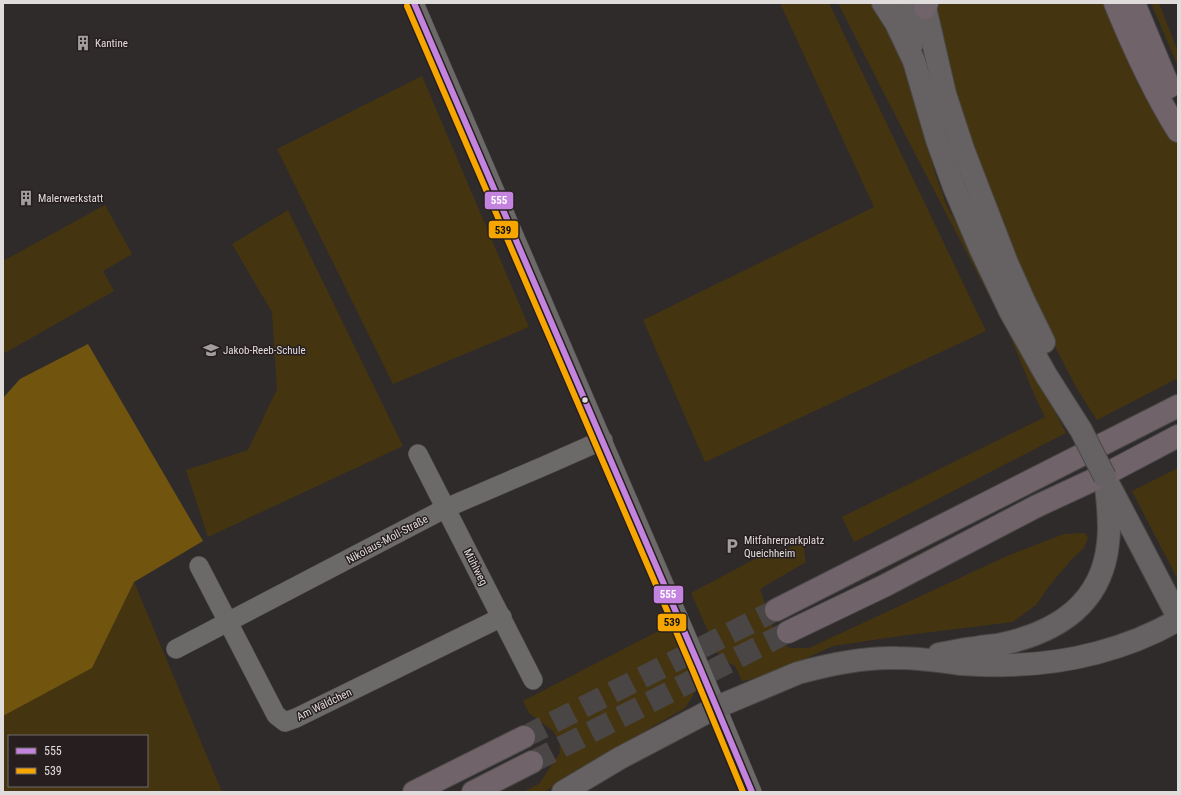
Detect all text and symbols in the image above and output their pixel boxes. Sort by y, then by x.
building icon: Kantine [74,34,92,52]
place label: Kantine [95,37,128,50]
building icon: Malerwerkstatt [17,189,35,207]
line badge: 555 [484,191,514,210]
place label: Malerwerkstatt [38,192,103,205]
text: 555 [491,194,508,207]
line badge: 539 [488,220,519,239]
text: 539 [495,224,511,237]
school or university icon: Jakob-Reeb-Schule [202,341,220,359]
place label: Jakob-Reeb-Schule [223,344,306,357]
unlabelled marker [580,395,590,405]
street label: Nikolaus-Moll-Straße [344,512,430,566]
place label: Mitfahrerparkplatz Queichheim [744,534,824,560]
parking icon: Mitfahrerparkplatz Queichheim [723,537,741,555]
street label: Mühlweg [461,547,490,588]
line badge: 555 [653,585,684,604]
text: 555 [660,588,677,601]
line badge: 539 [657,613,687,632]
text: 539 [664,616,680,629]
street label: Am Wäldchen [295,686,354,723]
legend [8,735,148,787]
text: 555 [44,744,62,758]
text: 539 [44,764,62,778]

